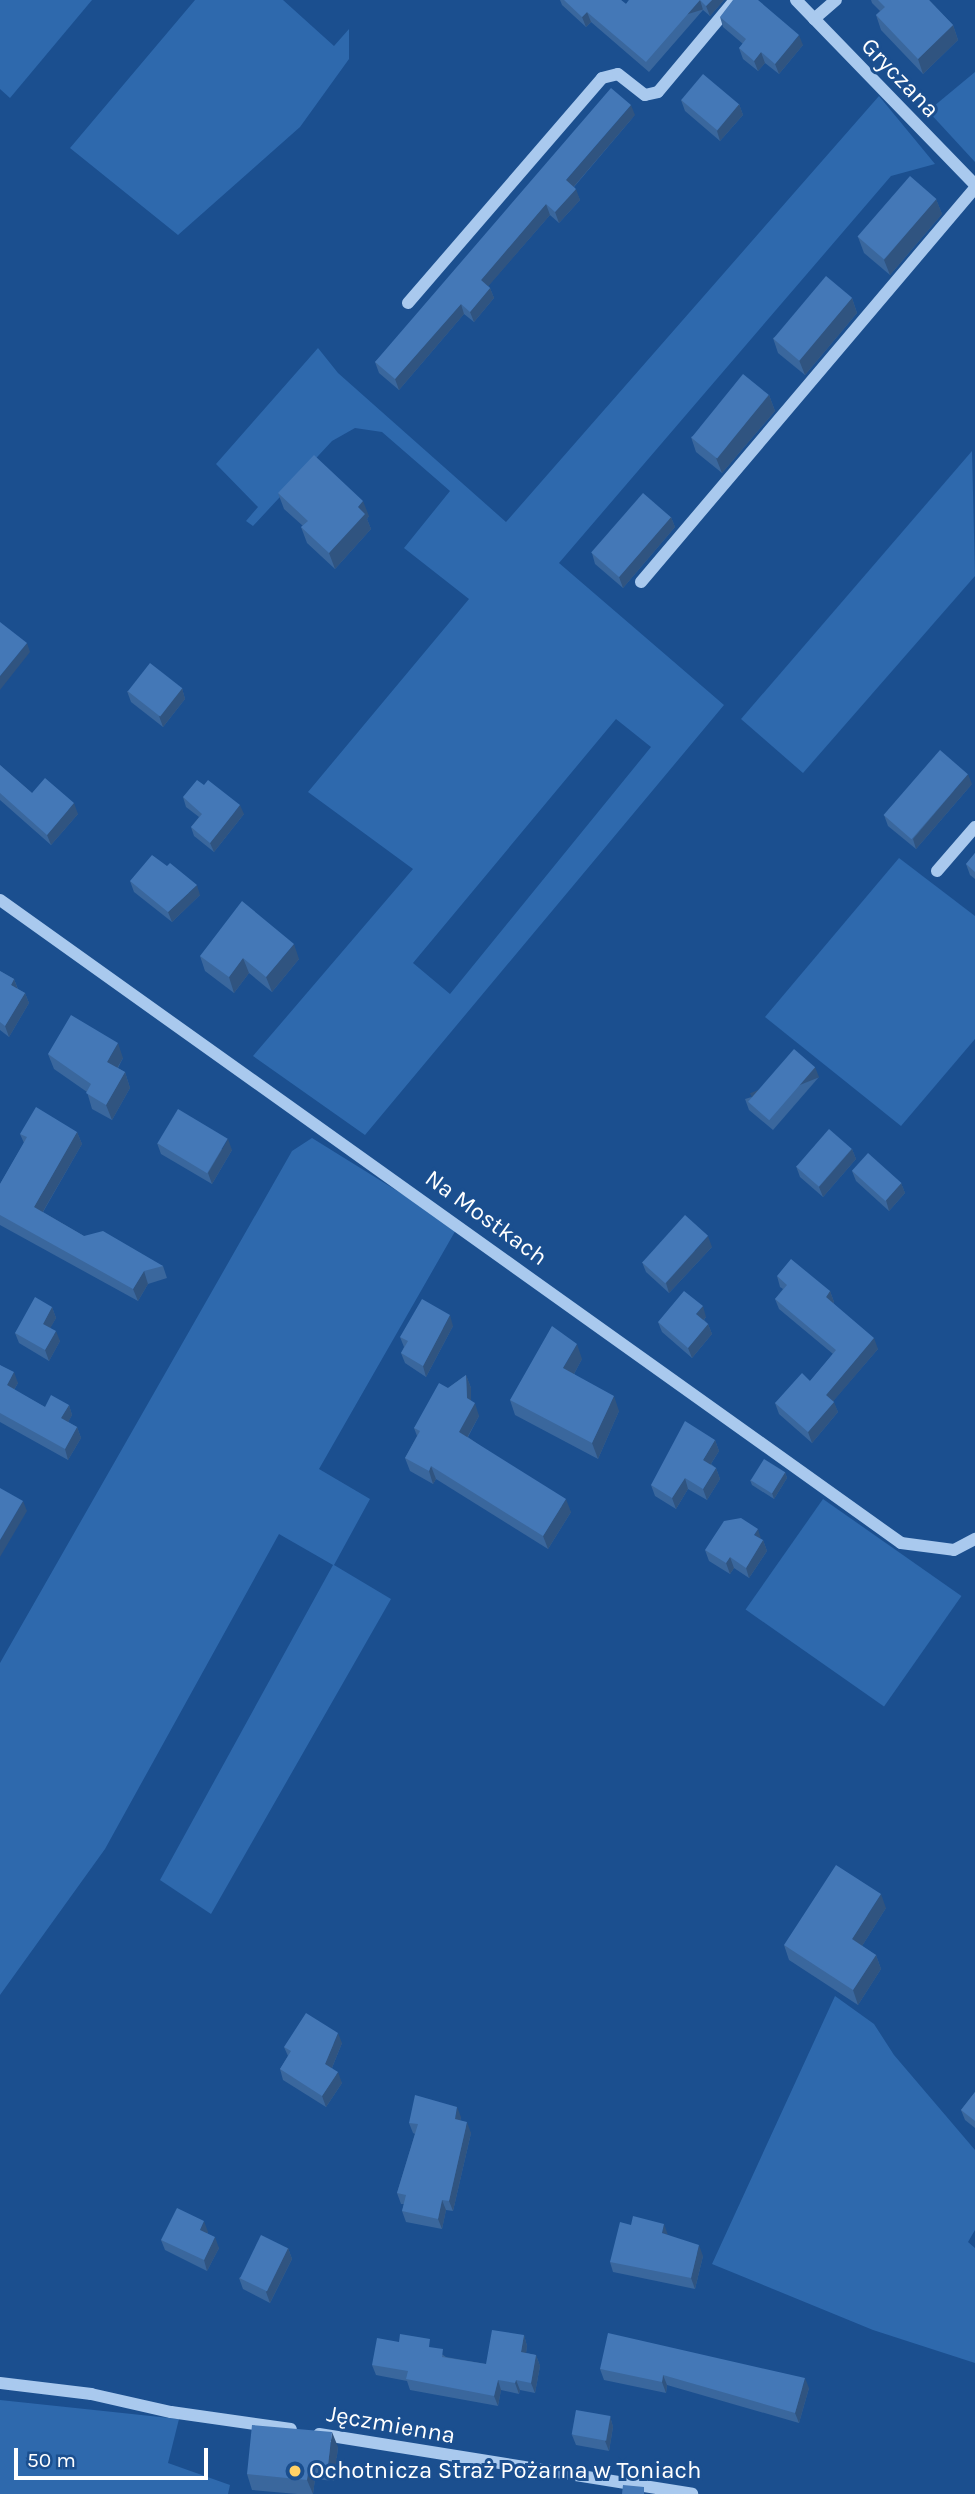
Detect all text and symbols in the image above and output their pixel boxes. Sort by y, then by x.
street label: Gryczana [855,32,945,124]
street label: Na Mostkach [419,1164,553,1272]
street label: Jęczmienna [325,2400,457,2450]
scale bar [18,2434,212,2478]
text: 50 m [27,2448,76,2472]
place label: Ochotnicza Straż Pożarna w Toniach [309,2457,701,2485]
marker: Ochotnicza Straż Pożarna w Toniach [287,2463,303,2479]

